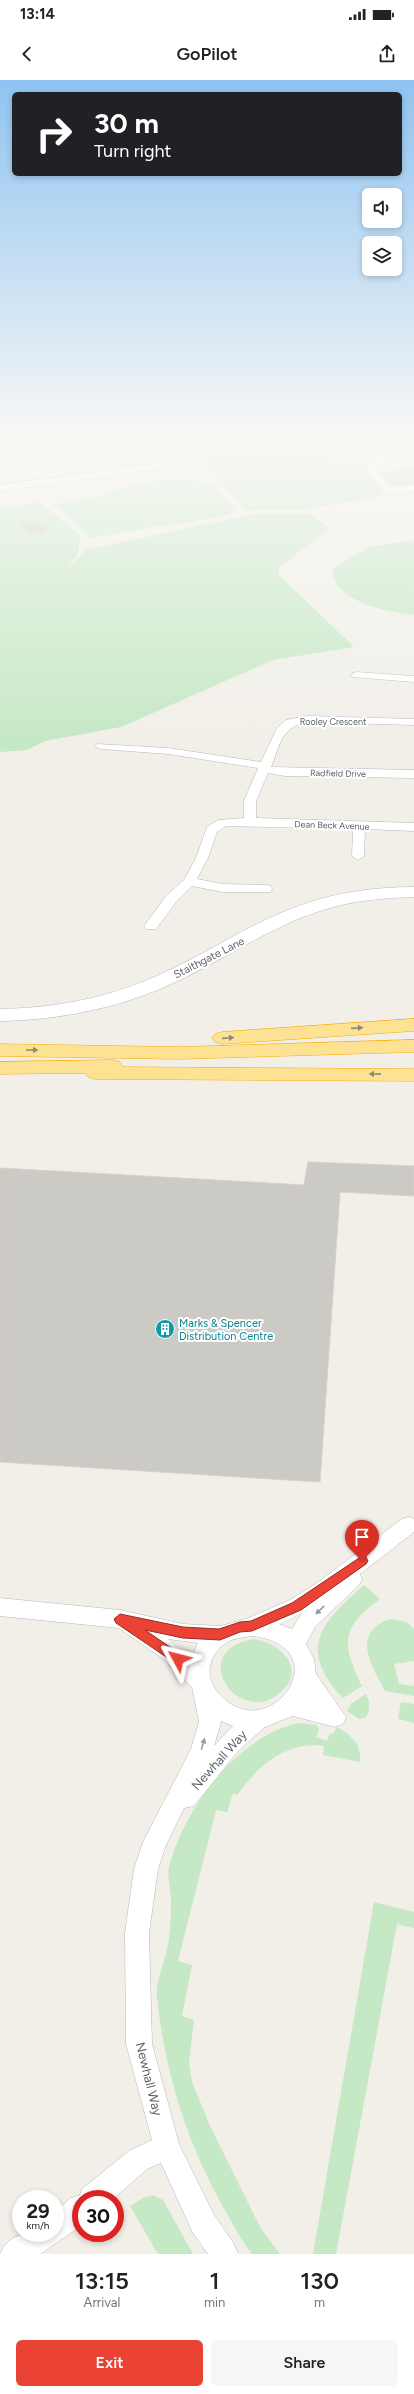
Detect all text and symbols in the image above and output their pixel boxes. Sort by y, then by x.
text: 13:14 [20,5,55,23]
icon: back [16,43,38,65]
text: GoPilot [177,43,237,65]
icon: share [376,43,398,65]
text: 30 m [94,106,159,140]
icon: right [28,108,80,160]
text: Turn right [94,140,171,162]
map controls [362,188,402,276]
button: sound [362,188,402,228]
button: layers [362,236,402,276]
street label: Rooley Crescent [300,716,367,727]
street label: Radfield Drive [310,767,366,779]
street label: Dean Beck Avenue [294,818,370,832]
street label: Staithgate Lane [171,935,247,981]
one-way arrow [351,1025,363,1032]
one-way arrow [222,1034,234,1041]
one-way arrow [26,1047,39,1053]
one-way arrow [368,1071,381,1077]
place label: Marks & Spencer Distribution Centre [179,1317,273,1343]
building icon: Marks & Spencer Distribution Centre [154,1318,176,1340]
pin [345,1520,379,1561]
icon: arrive [351,1526,373,1548]
one-way arrow [315,1605,324,1614]
position arrow [157,1638,199,1680]
street label: Newhall Way [188,1727,250,1793]
one-way arrow [201,1738,207,1750]
street label: Newhall Way [133,2041,165,2118]
speed limit sign: 30 [72,2190,124,2242]
text: 29 [26,2199,50,2223]
text: km/h [27,2219,49,2232]
text: 13:15 [75,2266,129,2295]
text: 1 [210,2266,220,2295]
text: 130 [300,2266,339,2295]
text: Arrival [84,2295,120,2310]
text: min [204,2295,225,2310]
text: m [314,2295,325,2310]
button: Exit [16,2340,203,2386]
button: Share [211,2340,398,2386]

